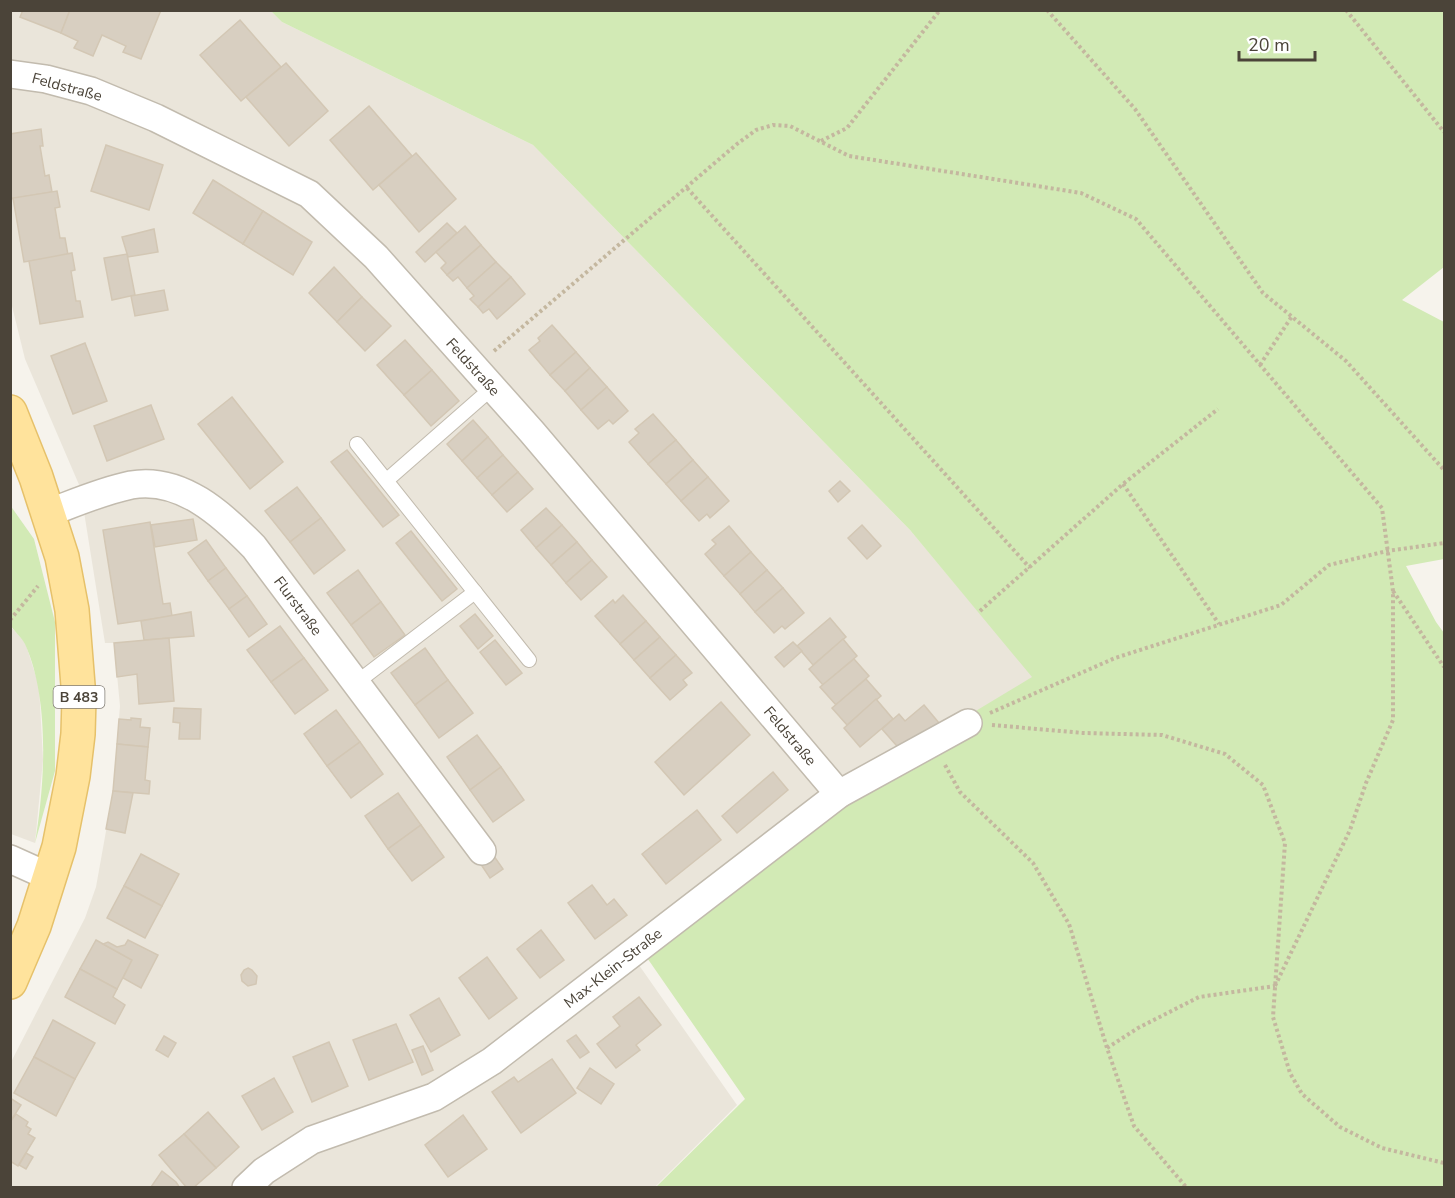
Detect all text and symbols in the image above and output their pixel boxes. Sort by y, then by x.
scale bar [1239,24,1316,62]
text: 20 m [1248,33,1290,57]
street label: Feldstraße [30,68,104,106]
street label: Feldstraße [442,334,504,400]
street label: Flurstraße [269,572,327,640]
road number: B 483 [54,686,104,708]
street label: Feldstraße [759,702,821,770]
street label: Max-Klein-Straße [560,923,666,1013]

